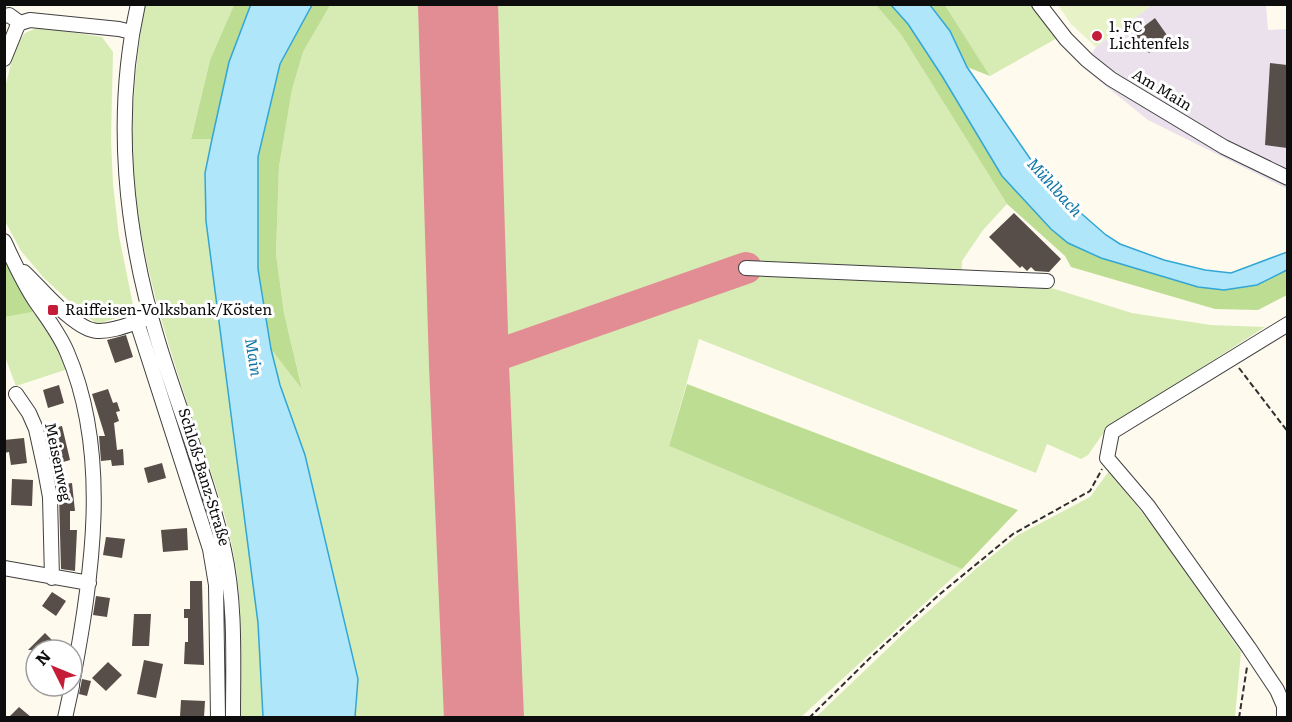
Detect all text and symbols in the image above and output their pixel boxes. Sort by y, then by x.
place label: 1. FC Lichtenfels [1109,14,1189,54]
marker: 1. FC Lichtenfels [1090,29,1104,43]
street label: Am Main [1129,62,1197,116]
water label: Mühlbach [1023,151,1089,222]
place label: Raiffeisen-Volksbank/Kösten [65,297,272,320]
marker: Raiffeisen-Volksbank/Kösten [46,303,60,317]
water label: Main [240,336,270,378]
street label: Schloß-Banz-Straße [174,405,237,549]
street label: Meisenweg [40,420,79,504]
north arrow [24,638,84,698]
text: N [29,644,56,670]

